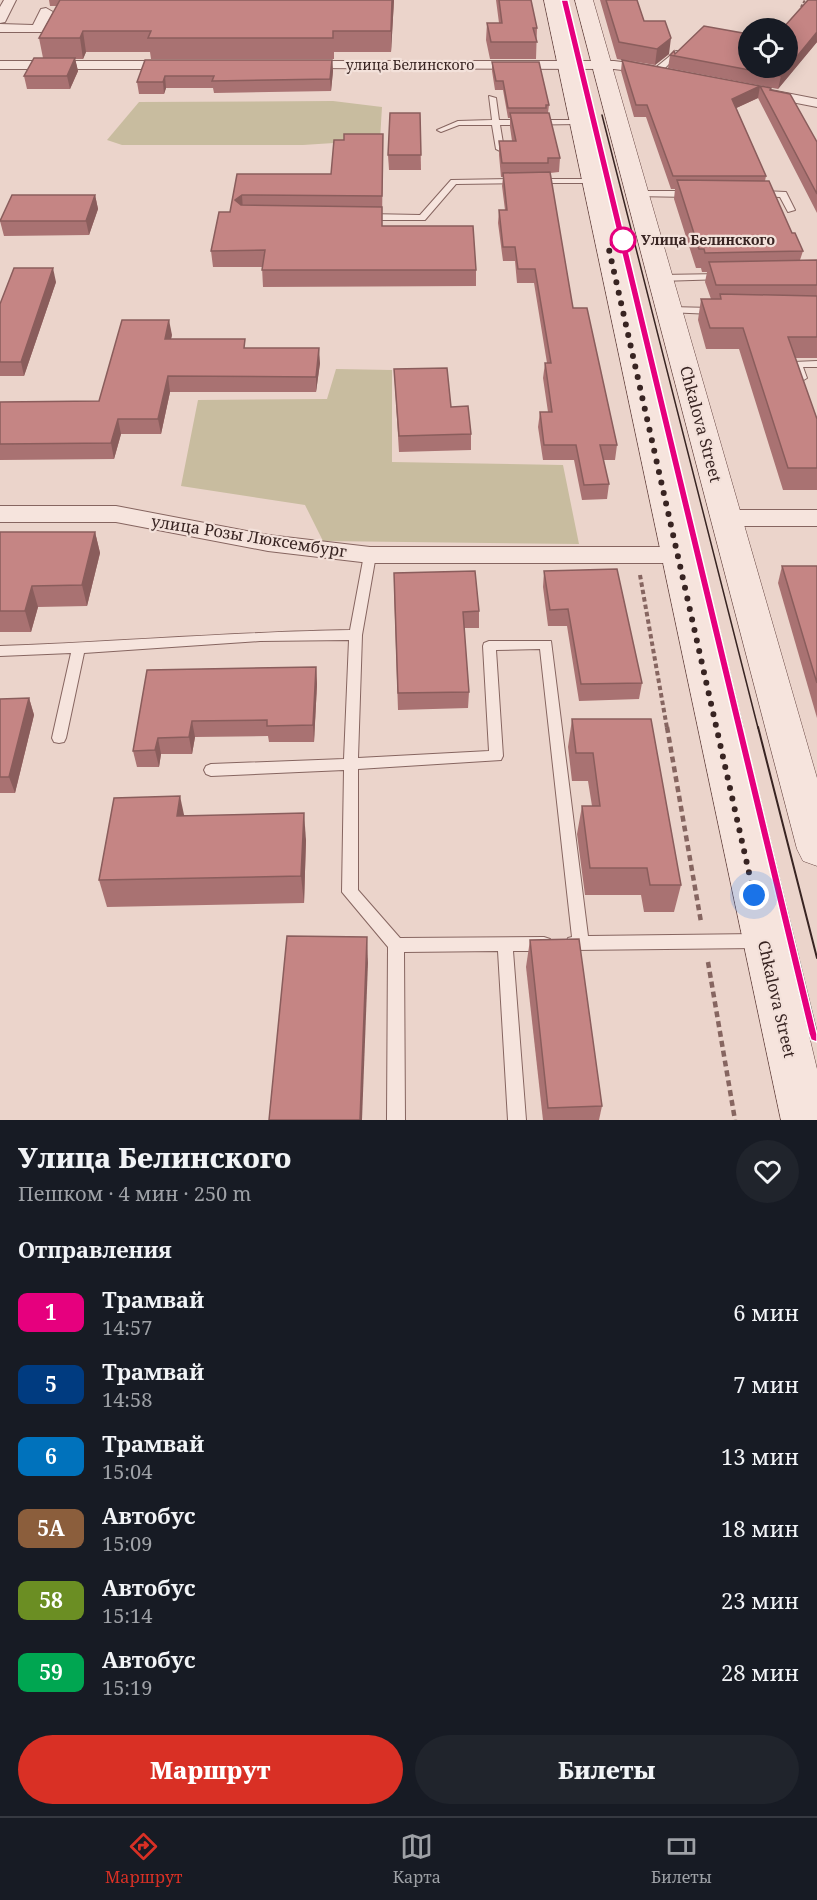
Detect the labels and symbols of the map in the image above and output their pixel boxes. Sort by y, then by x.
street label: улица Белинского [346,55,474,74]
marker: Улица Белинского [610,227,636,253]
place label: Улица Белинского [641,230,775,249]
street label: Chkalova Street [675,363,727,485]
street label: улица Розы Люксембург [150,510,349,562]
your location [739,880,769,910]
street label: Chkalova Street [753,938,801,1060]

